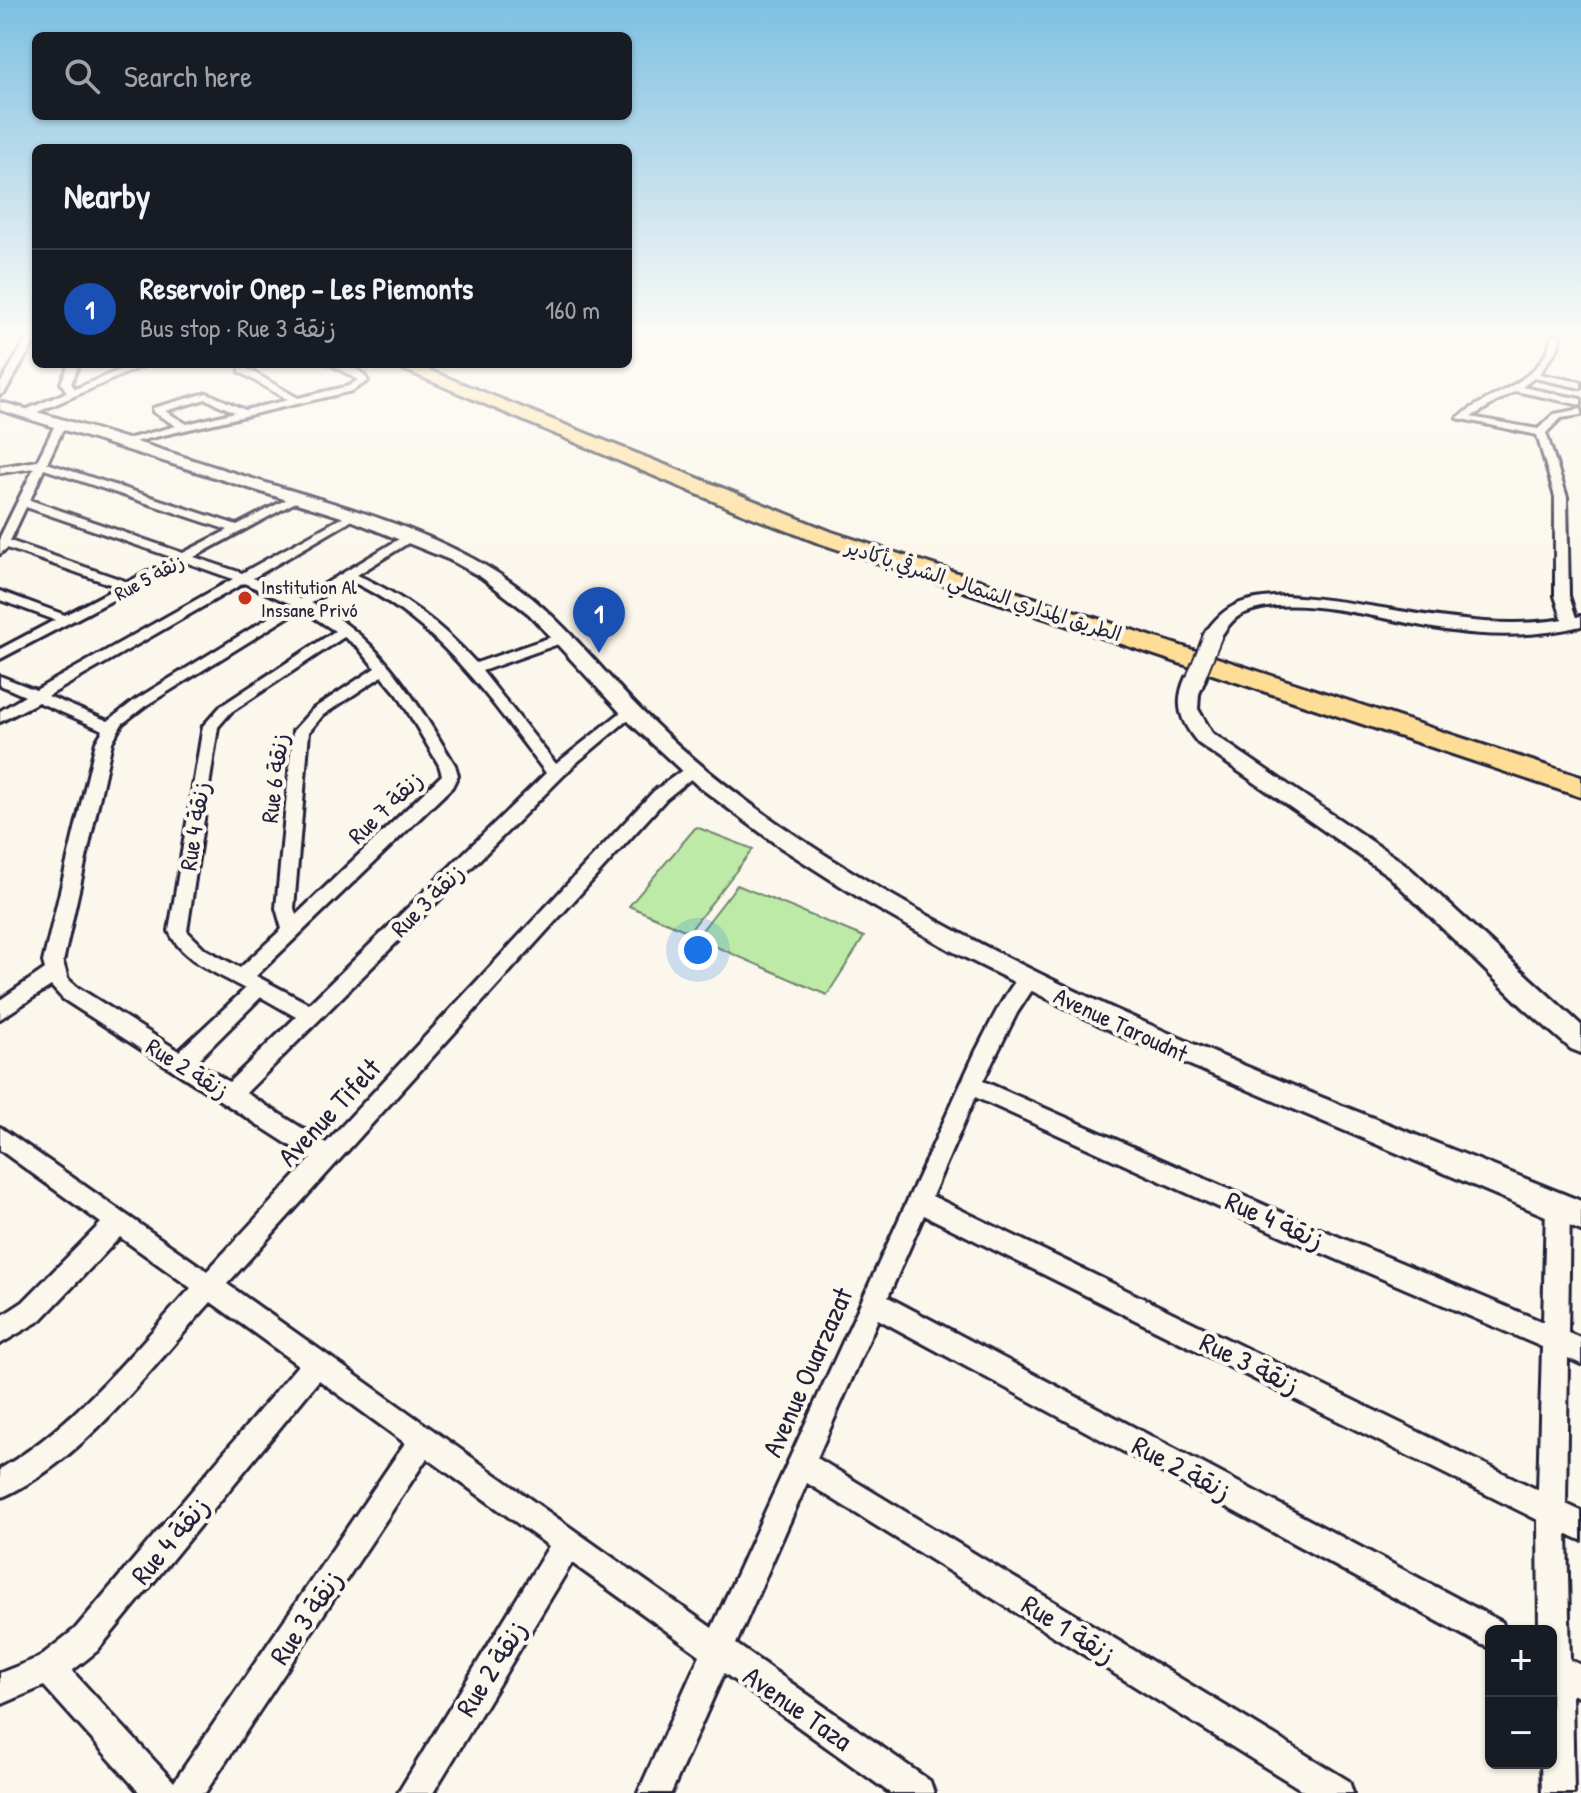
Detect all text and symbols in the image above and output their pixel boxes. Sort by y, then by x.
search box [32,32,632,120]
icon: search [60,54,104,98]
text: Search here [124,56,252,96]
text: Nearby [64,173,150,219]
text: Reservoir Onep - Les Piemonts [140,268,473,308]
text: 1 [85,292,95,327]
text: 160 m [545,292,600,327]
text: Bus stop · Rue 3 زنقة [140,310,336,345]
street label: الطريق المداري الشمالي الشرقي بأكادير [839,532,1125,652]
street label: Rue 5 زنقة [109,547,189,607]
place label: Institution Al Inssane Privó [261,573,357,623]
pin: 1 [573,587,625,653]
marker: Institution Al Inssane Privó [236,589,254,607]
street label: Rue 6 زنقة [253,731,295,825]
street label: Rue 7 زنقة [341,763,429,851]
street label: Rue 4 زنقة [171,779,217,873]
street label: Rue 3 زنقة [383,856,471,944]
your location [678,930,718,970]
street label: Avenue Taroudnt [1049,979,1194,1069]
street label: Rue 2 زنقة [141,1030,235,1106]
street label: Avenue Tifelt [269,1049,389,1174]
street label: Rue 4 زنقة [1220,1181,1330,1259]
street label: Avenue Ouarzazat [753,1281,861,1463]
street label: Rue 3 زنقة [1194,1323,1306,1403]
street label: Rue 2 زنقة [1126,1426,1238,1510]
street label: Rue 4 زنقة [122,1488,218,1592]
street label: Rue 3 زنقة [261,1562,351,1672]
street label: Rue 1 زنقة [1015,1585,1123,1673]
street label: Rue 2 زنقة [447,1613,535,1723]
map controls [1485,1625,1557,1769]
button: + [1485,1625,1557,1697]
street label: Avenue Taza [736,1657,860,1759]
button: − [1485,1697,1557,1769]

